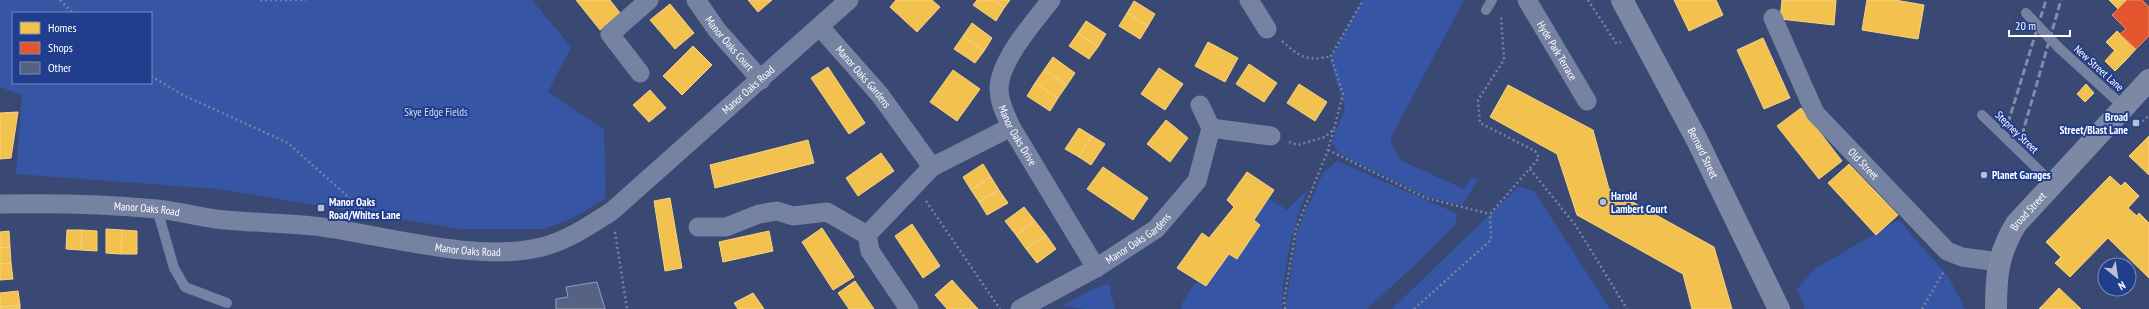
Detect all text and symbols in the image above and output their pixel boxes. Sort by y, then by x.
legend [12,12,152,84]
scale bar [2009,12,2070,38]
street label: Manor Oaks Court [702,13,757,74]
street label: Hyde Park Terrace [1534,18,1580,83]
text: 20 m [2015,18,2036,33]
text: Homes [48,20,76,35]
text: Shops [48,40,73,55]
street label: New Street Lane [2071,42,2127,94]
street label: Manor Oaks Gardens [833,43,894,111]
text: Other [48,60,72,75]
street label: Manor Oaks Road [719,62,778,117]
street label: Manor Oaks Drive [995,103,1040,169]
park label: Skye Edge Fields [404,105,468,119]
street label: Stepney Street [1992,108,2042,156]
place label: Broad Street/Blast Lane [2060,110,2128,137]
marker: Broad Street/Blast Lane [2131,118,2141,128]
street label: Bernard Street [1685,125,1721,181]
street label: Old Street [1845,145,1882,182]
place label: Planet Garages [1992,168,2051,182]
marker: Planet Garages [1979,170,1989,180]
place label: Harold Lambert Court [1611,189,1668,216]
street label: Broad Street [2007,189,2049,233]
place label: Manor Oaks Road/Whites Lane [329,195,401,222]
marker: Harold Lambert Court [1598,197,1608,207]
street label: Manor Oaks Road [114,199,181,219]
marker: Manor Oaks Road/Whites Lane [316,203,326,213]
street label: Manor Oaks Gardens [1103,210,1174,267]
street label: Manor Oaks Road [434,240,501,259]
north arrow [2097,257,2137,297]
text: N [2116,278,2128,293]

